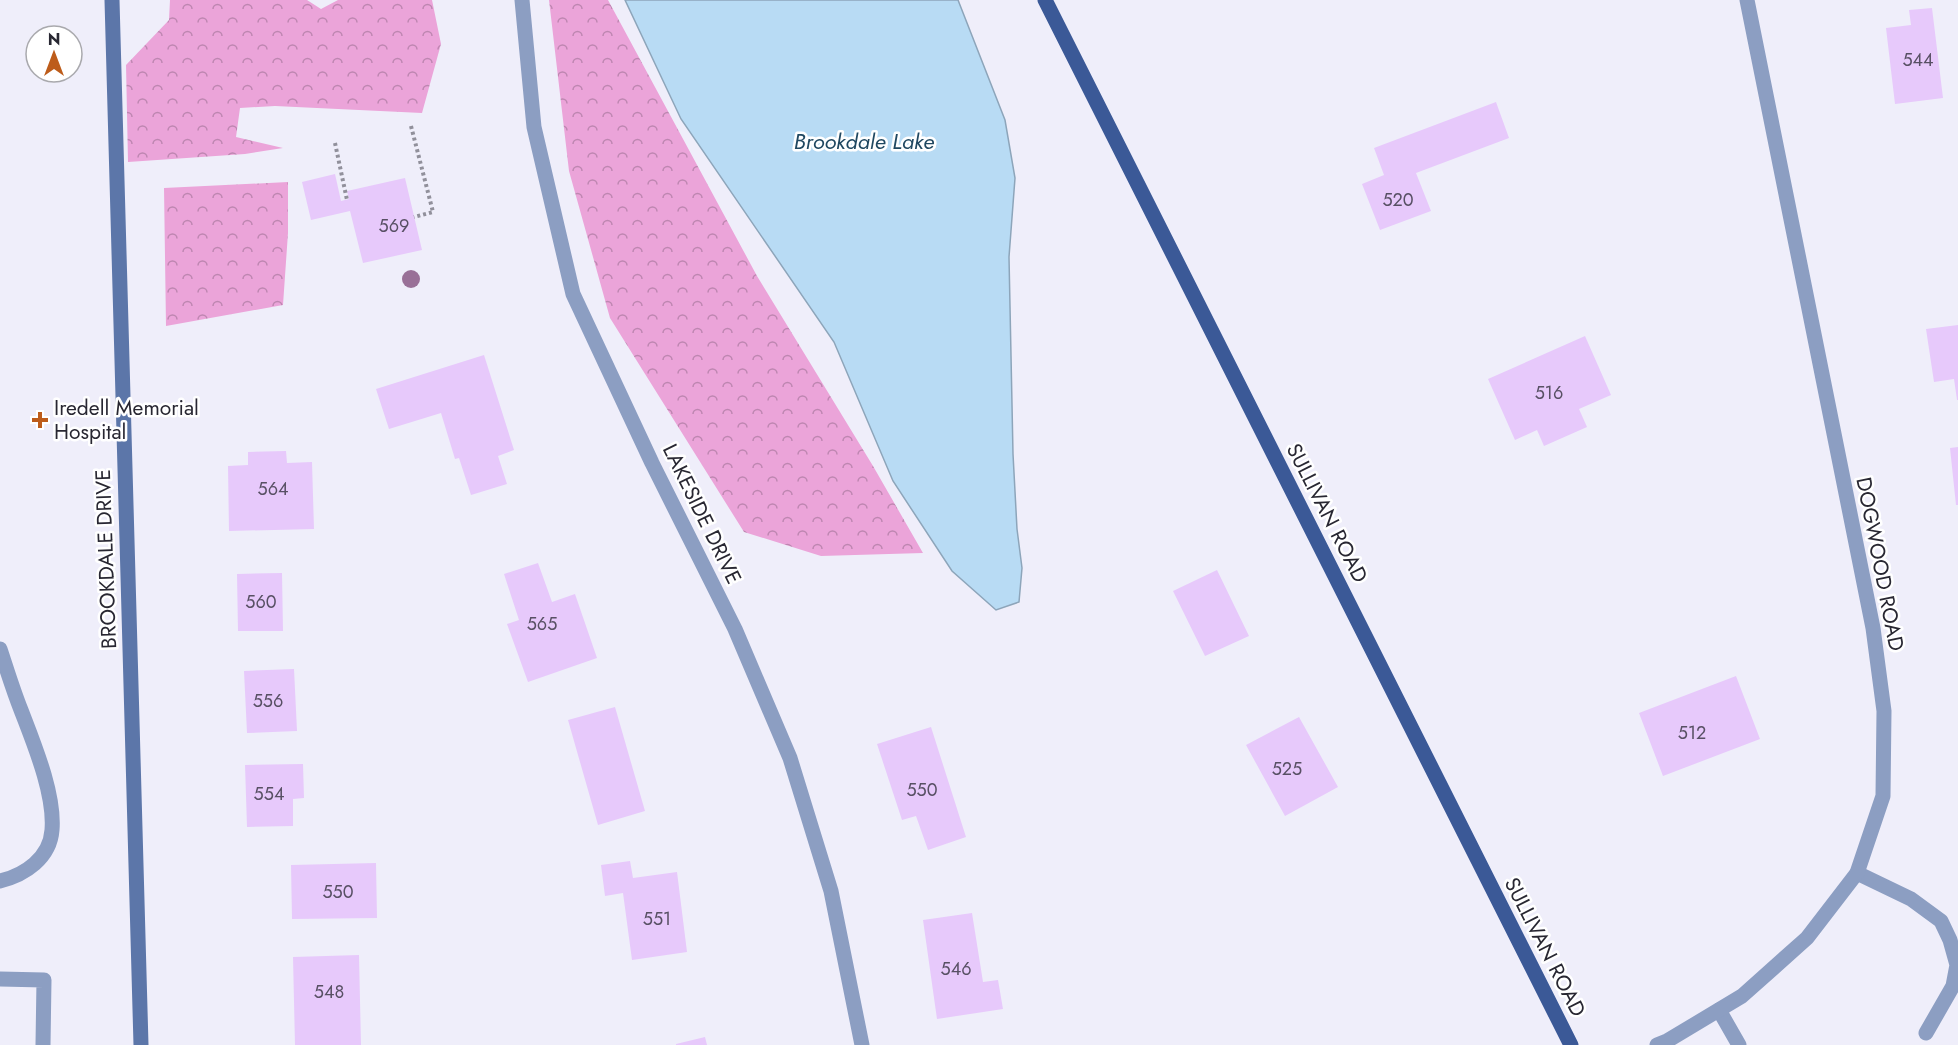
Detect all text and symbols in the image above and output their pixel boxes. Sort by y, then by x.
north arrow [24,24,84,84]
text: N [48,28,60,51]
house number: 544 [1902,47,1934,73]
water label: Brookdale Lake [794,125,934,157]
house number: 520 [1382,187,1414,213]
house number: 569 [379,213,409,239]
house number: 516 [1535,380,1563,406]
place label: Iredell Memorial Hospital [54,393,199,447]
marker: Iredell Memorial Hospital [31,411,49,429]
street label: SULLIVAN ROAD [1279,438,1375,588]
street label: LAKESIDE DRIVE [655,439,749,589]
street label: BROOKDALE DRIVE [88,469,124,649]
street label: DOGWOOD ROAD [1848,474,1912,654]
house number: 564 [257,476,289,502]
house number: 560 [245,589,277,615]
house number: 565 [527,611,557,637]
house number: 556 [253,688,283,714]
house number: 512 [1678,720,1706,746]
house number: 525 [1272,756,1302,782]
house number: 550 [906,777,938,803]
house number: 554 [254,781,284,807]
street label: SULLIVAN ROAD [1497,872,1593,1022]
house number: 550 [322,879,354,905]
house number: 551 [643,906,671,932]
house number: 546 [940,956,972,982]
house number: 548 [314,979,344,1005]

